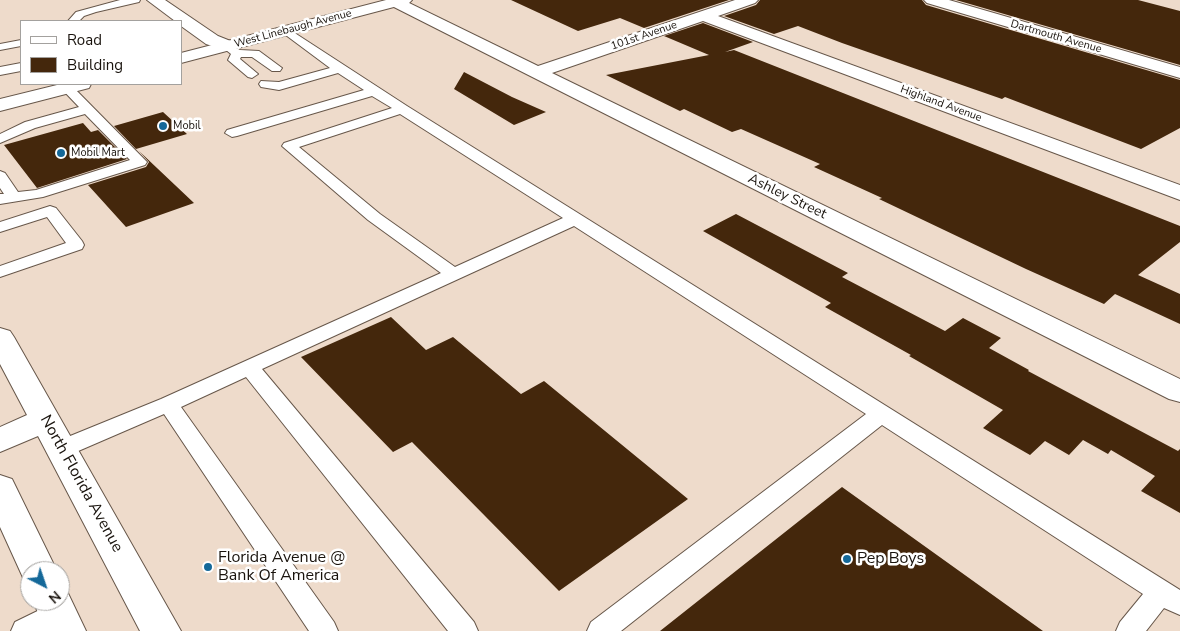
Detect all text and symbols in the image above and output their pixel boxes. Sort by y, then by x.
street label: West Linebaugh Avenue [233,7,353,51]
street label: Dartmouth Avenue [1009,18,1103,56]
street label: 101st Avenue [609,19,679,53]
legend [20,20,182,85]
text: Road [67,30,102,50]
text: Building [67,55,123,75]
street label: Highland Avenue [899,83,983,125]
place label: Mobil [173,119,201,133]
marker: Mobil [157,120,169,132]
place label: Mobil Mart [71,146,125,160]
marker: Mobil Mart [55,147,67,159]
street label: Ashley Street [745,171,829,223]
street label: North Florida Avenue [35,412,127,556]
place label: Florida Avenue @ Bank Of America [218,548,345,586]
place label: Pep Boys [857,549,924,569]
marker: Pep Boys [841,553,853,565]
north arrow [20,561,70,611]
marker: Florida Avenue @ Bank Of America [202,561,214,573]
text: N [44,586,65,608]

